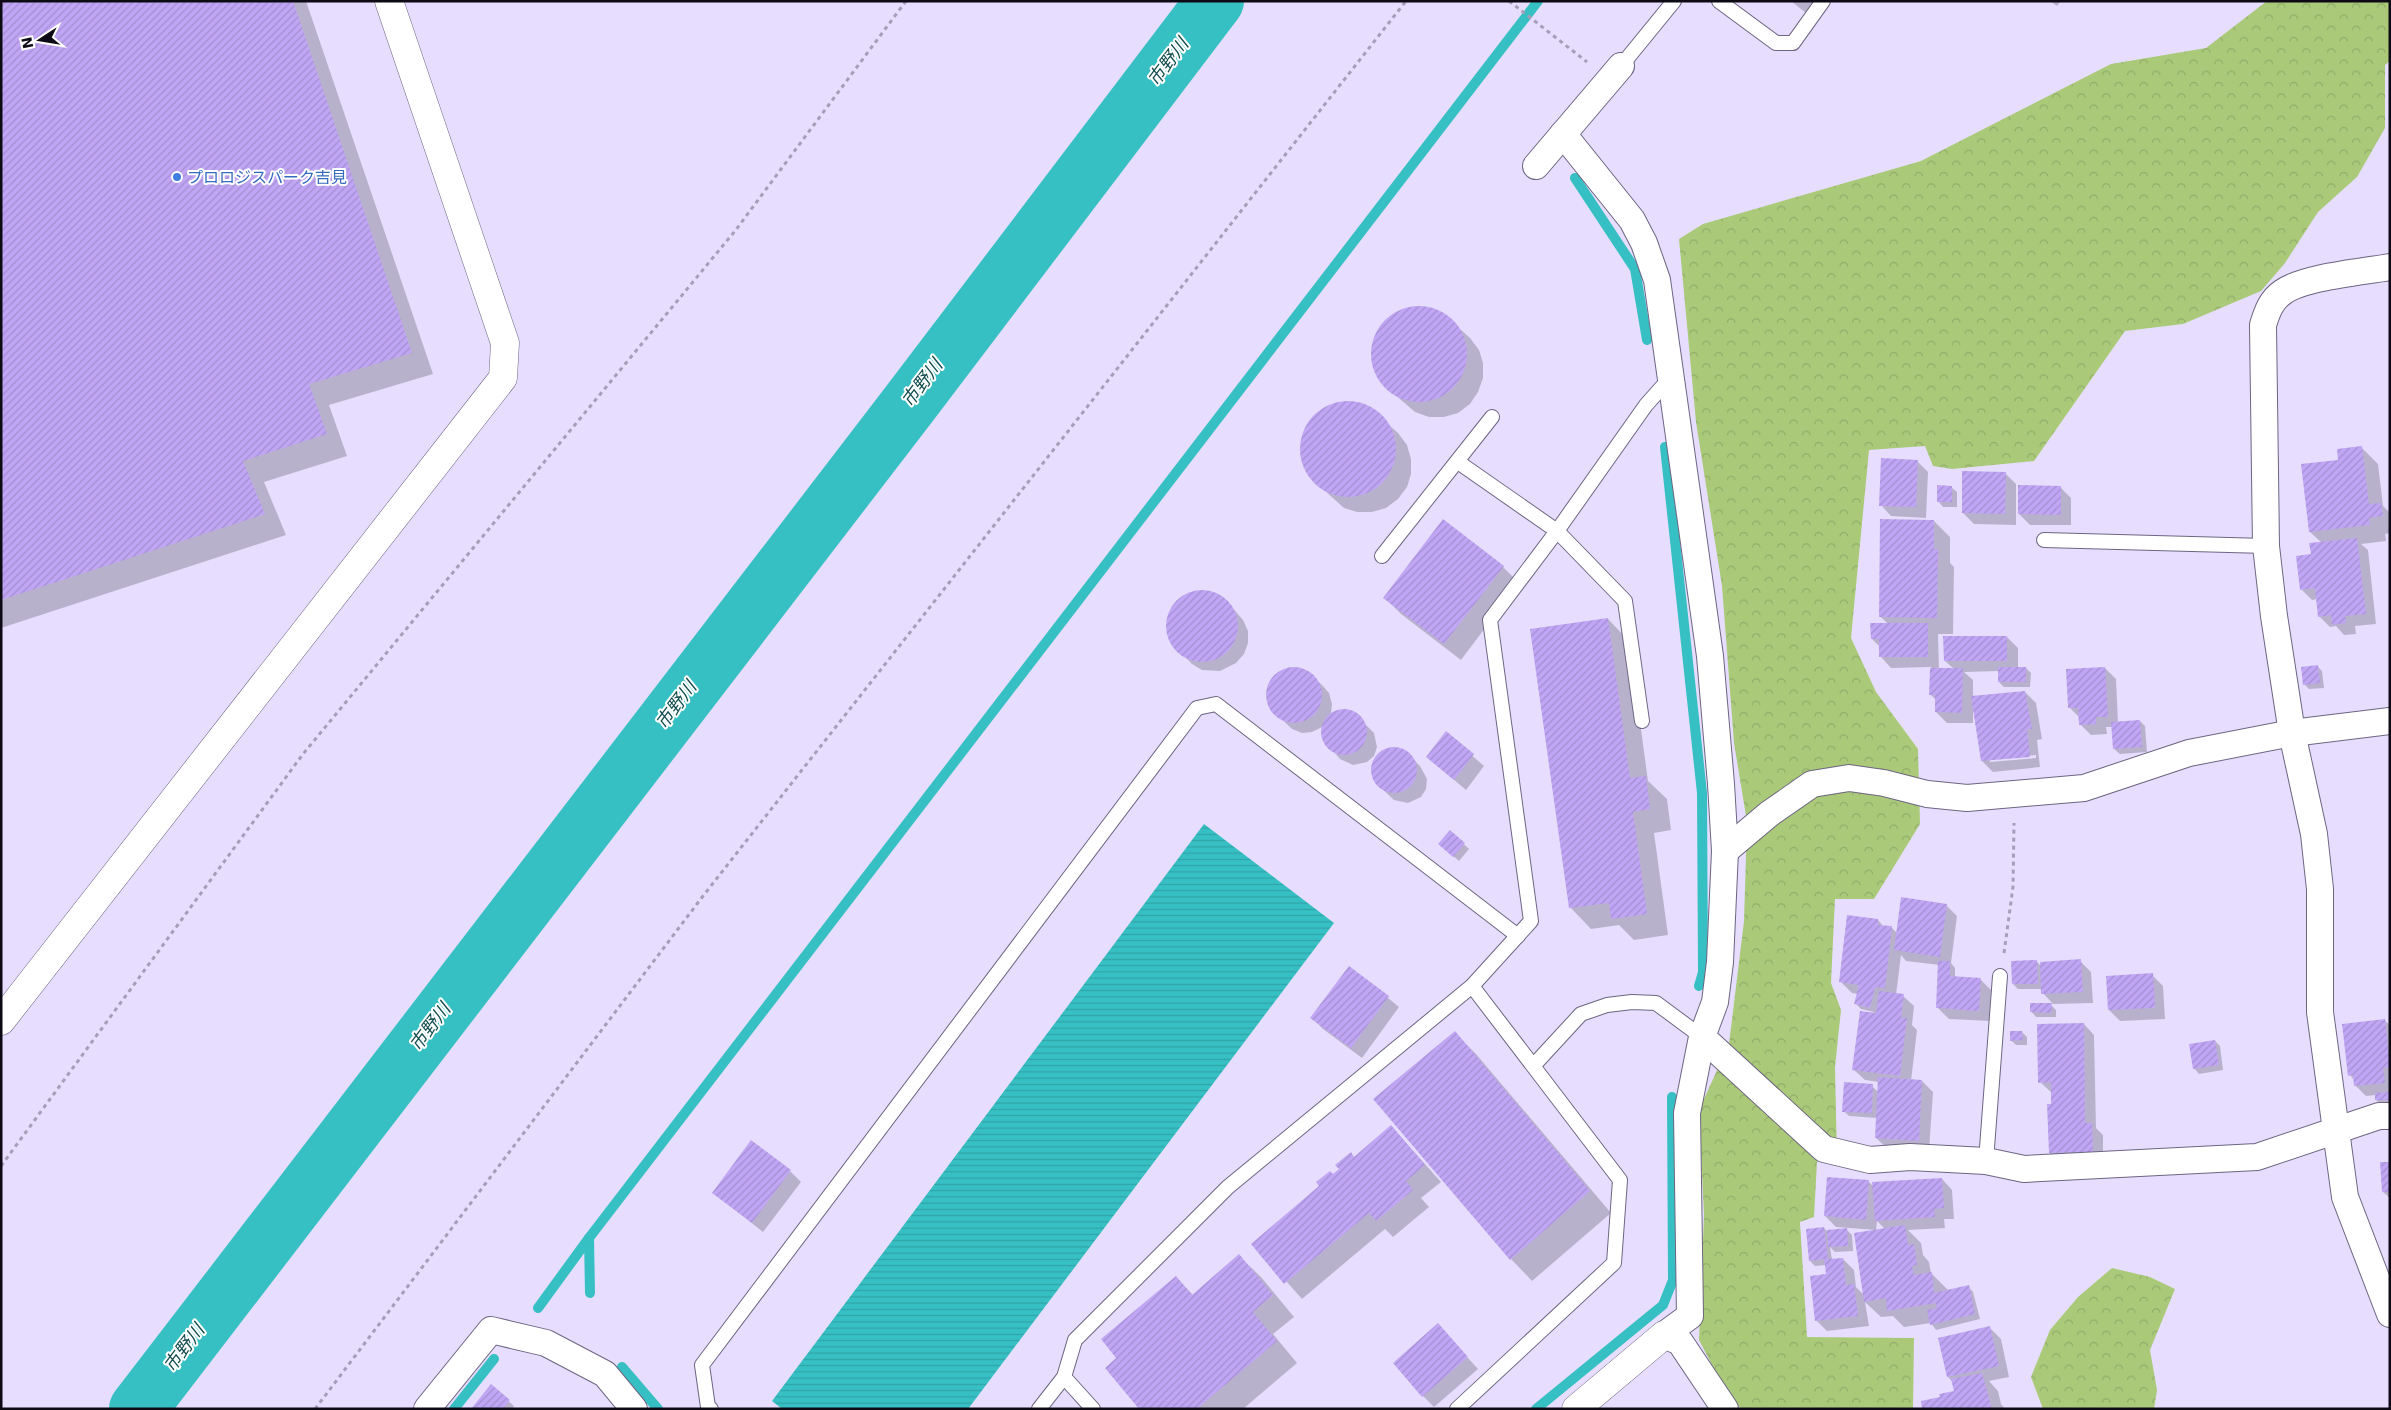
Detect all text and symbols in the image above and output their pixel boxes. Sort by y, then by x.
north arrow [15,15,65,65]
water label: 市野川 [1143,32,1193,90]
text: N [18,35,36,50]
place label: プロロジスパーク吉見 [187,168,347,187]
marker: プロロジスパーク吉見 [171,171,183,183]
water label: 市野川 [897,353,947,411]
water label: 市野川 [651,675,701,733]
water label: 市野川 [405,997,455,1055]
water label: 市野川 [159,1318,209,1376]

